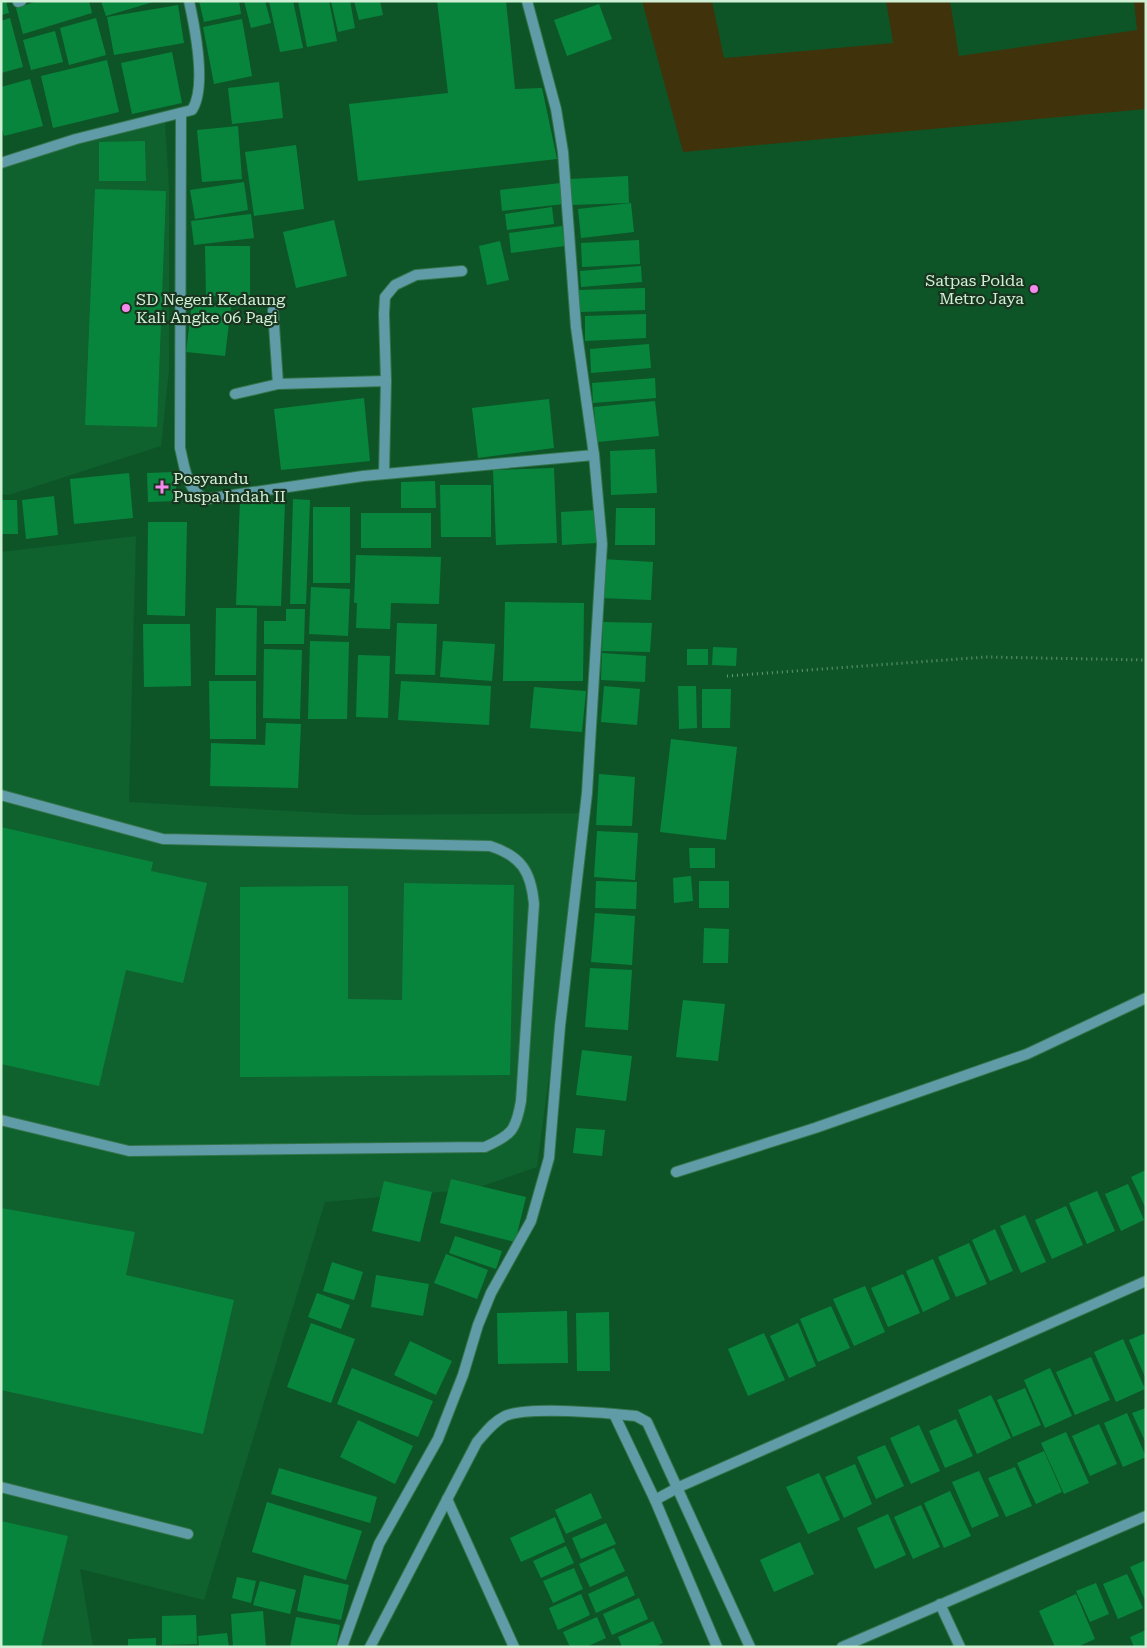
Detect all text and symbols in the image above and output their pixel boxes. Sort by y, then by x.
place label: Satpas Polda Metro Jaya [925,271,1024,308]
marker: Satpas Polda Metro Jaya [1028,283,1040,295]
place label: SD Negeri Kedaung Kali Angke 06 Pagi [136,290,286,327]
marker: SD Negeri Kedaung Kali Angke 06 Pagi [120,302,132,314]
place label: Posyandu Puspa Indah II [173,469,286,506]
marker: Posyandu Puspa Indah II [155,480,169,494]

